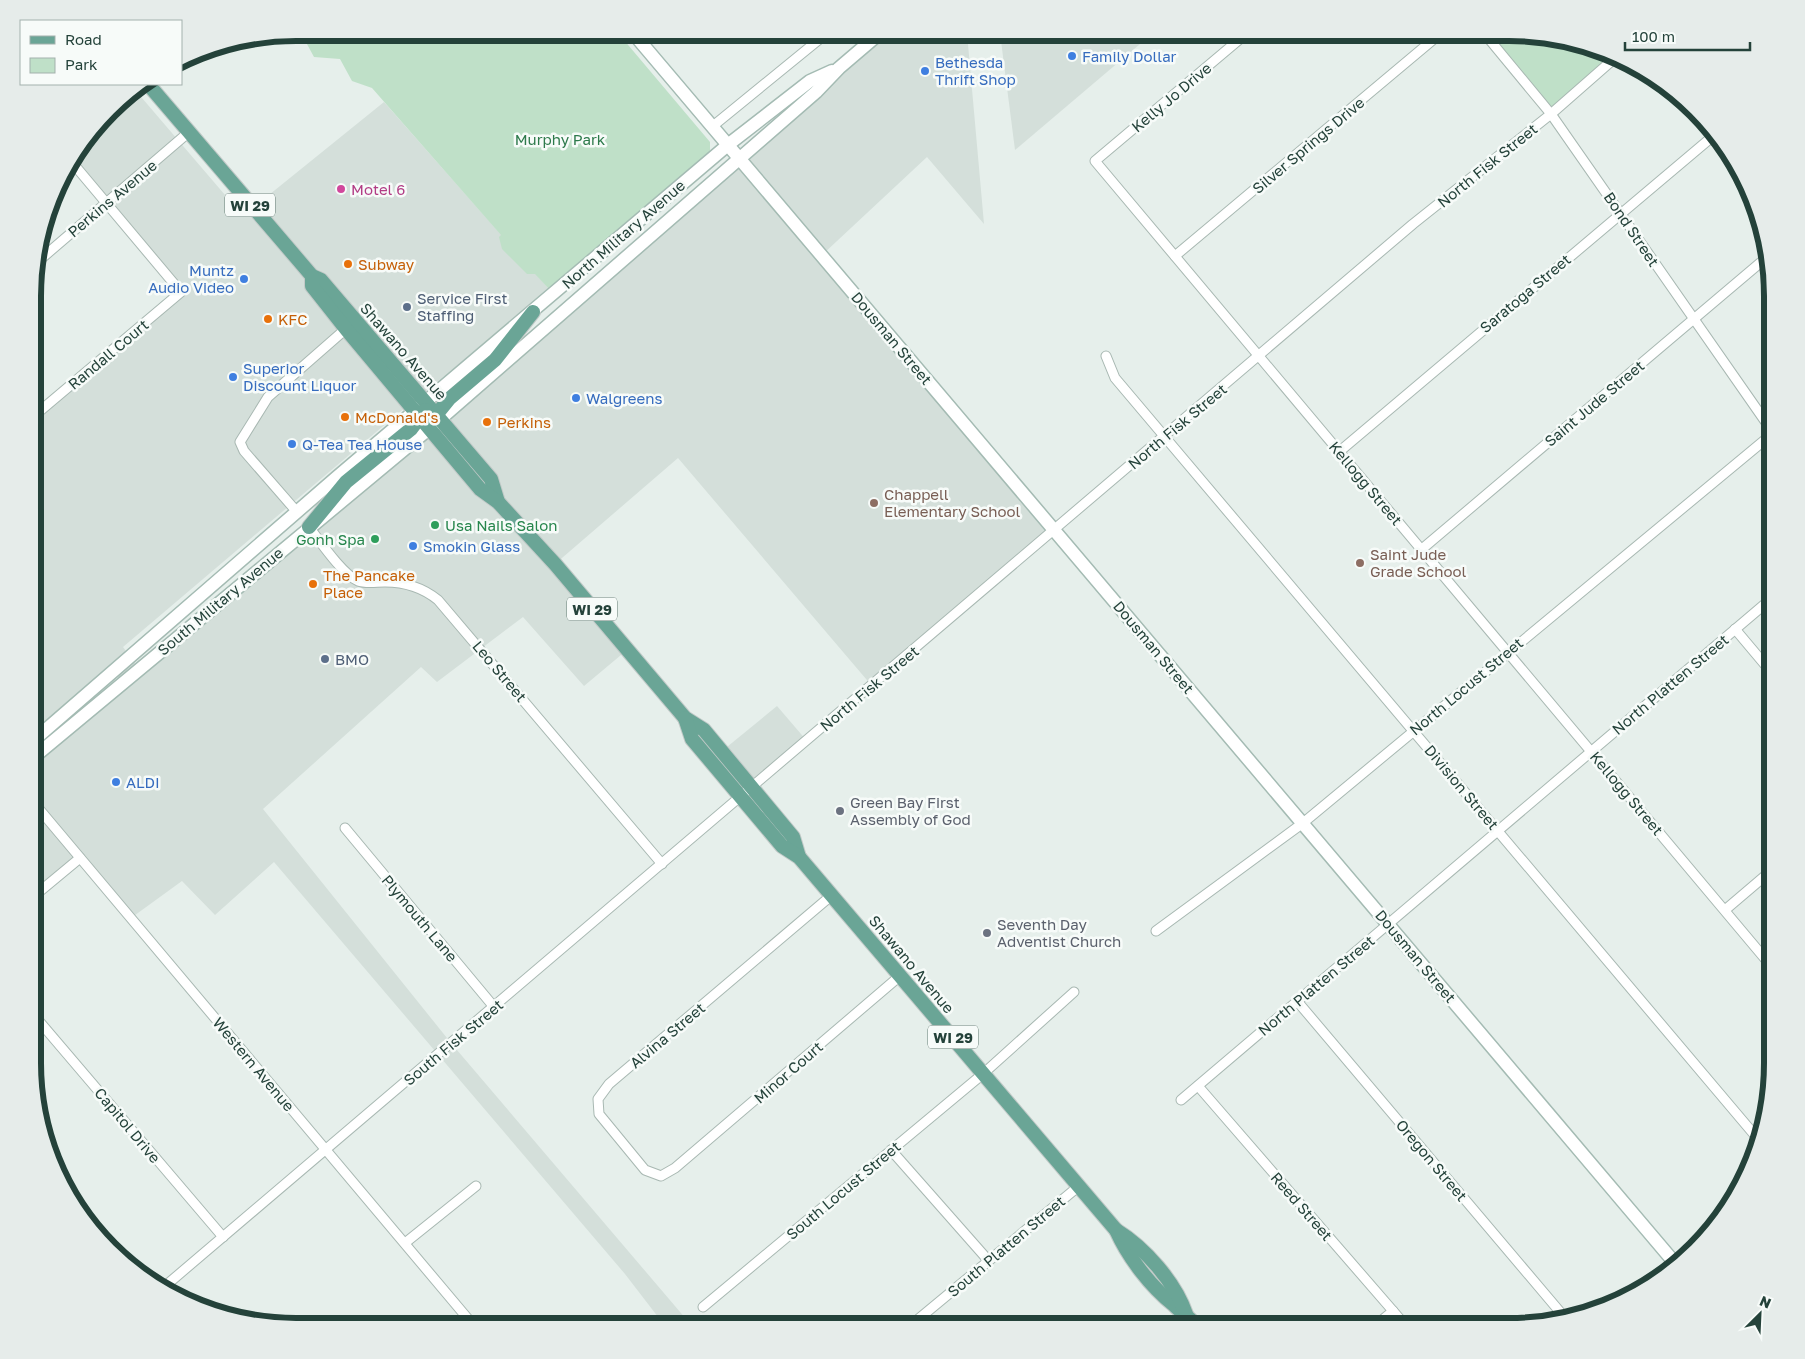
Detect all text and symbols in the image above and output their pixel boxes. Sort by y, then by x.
legend [20,20,182,85]
scale bar [1625,20,1750,52]
text: 100 m [1632,27,1675,45]
text: Road [65,30,102,48]
place label: Family Dollar [1082,47,1177,65]
marker: Family Dollar [1066,50,1078,62]
place label: Bethesda Thrift Shop [935,53,1016,88]
text: Park [65,55,98,73]
street label: Kelly Jo Drive [1128,58,1215,136]
marker: Bethesda Thrift Shop [919,65,931,77]
street label: Silver Springs Drive [1248,93,1368,197]
street label: North Fisk Street [1434,119,1540,211]
park label: Murphy Park [515,130,606,148]
street label: Perkins Avenue [64,155,160,240]
street label: North Military Avenue [558,175,688,292]
place label: Motel 6 [351,180,405,198]
marker: Motel 6 [335,183,347,195]
street label: Bond Street [1601,188,1663,270]
road number: WI 29 [225,194,275,216]
street label: Saratoga Street [1476,250,1574,336]
place label: Subway [358,255,415,273]
marker: Subway [342,258,354,270]
place label: Muntz Audio Video [148,261,234,296]
marker: Muntz Audio Video [238,273,250,285]
street label: Dousman Street [848,288,936,388]
place label: Service First Staffing [417,289,507,324]
street label: Shawano Avenue [357,299,451,403]
marker: Service First Staffing [401,301,413,313]
place label: KFC [278,310,307,328]
marker: KFC [262,313,274,325]
street label: Randall Court [64,315,152,393]
street label: Saint Jude Street [1541,356,1647,450]
place label: Superior Discount Liquor [243,359,356,394]
marker: Superior Discount Liquor [227,371,239,383]
street label: North Fisk Street [1124,380,1230,472]
place label: Walgreens [586,389,662,407]
marker: Walgreens [570,392,582,404]
place label: McDonald's [355,408,438,426]
marker: McDonald's [339,411,351,423]
place label: Perkins [497,413,551,431]
marker: Perkins [481,416,493,428]
place label: Q-Tea Tea House [302,435,423,453]
street label: Kellogg Street [1326,437,1406,529]
marker: Q-Tea Tea House [286,438,298,450]
place label: Chappell Elementary School [884,485,1020,520]
marker: Chappell Elementary School [868,497,880,509]
place label: Usa Nails Salon [445,516,557,534]
marker: Usa Nails Salon [429,519,441,531]
place label: Gonh Spa [296,530,365,548]
marker: Gonh Spa [369,533,381,545]
place label: Smokin Glass [423,537,520,555]
marker: Smokin Glass [407,540,419,552]
street label: South Military Avenue [154,543,287,659]
place label: Saint Jude Grade School [1370,545,1466,580]
marker: Saint Jude Grade School [1354,557,1366,569]
place label: The Pancake Place [323,566,415,601]
marker: The Pancake Place [307,578,319,590]
street label: Dousman Street [1110,597,1198,697]
road number: WI 29 [567,598,617,620]
street label: North Platten Street [1608,630,1732,738]
street label: North Locust Street [1406,633,1526,739]
street label: Leo Street [469,637,531,705]
street label: North Fisk Street [816,642,922,734]
place label: BMO [335,650,369,668]
marker: BMO [319,653,331,665]
street label: Division Street [1421,741,1503,833]
street label: Kellogg Street [1587,747,1667,839]
place label: ALDI [126,773,160,791]
marker: ALDI [110,776,122,788]
place label: Green Bay First Assembly of God [850,793,971,828]
marker: Green Bay First Assembly of God [834,805,846,817]
street label: Plymouth Lane [378,871,462,965]
street label: Dousman Street [1372,906,1460,1006]
street label: Shawano Avenue [866,911,958,1017]
place label: Seventh Day Adventist Church [997,915,1121,950]
marker: Seventh Day Adventist Church [981,927,993,939]
street label: North Platten Street [1254,931,1378,1039]
street label: South Fisk Street [400,995,506,1089]
street label: Alvina Street [626,998,708,1072]
street label: Western Avenue [210,1013,299,1115]
road number: WI 29 [928,1026,978,1048]
street label: Minor Court [750,1037,826,1107]
street label: Capitol Drive [91,1084,165,1166]
street label: Oregon Street [1393,1115,1471,1205]
street label: South Locust Street [782,1137,904,1243]
street label: Reed Street [1267,1168,1337,1244]
street label: South Platten Street [944,1192,1068,1300]
north arrow [1735,1289,1785,1339]
text: N [1757,1292,1774,1312]

